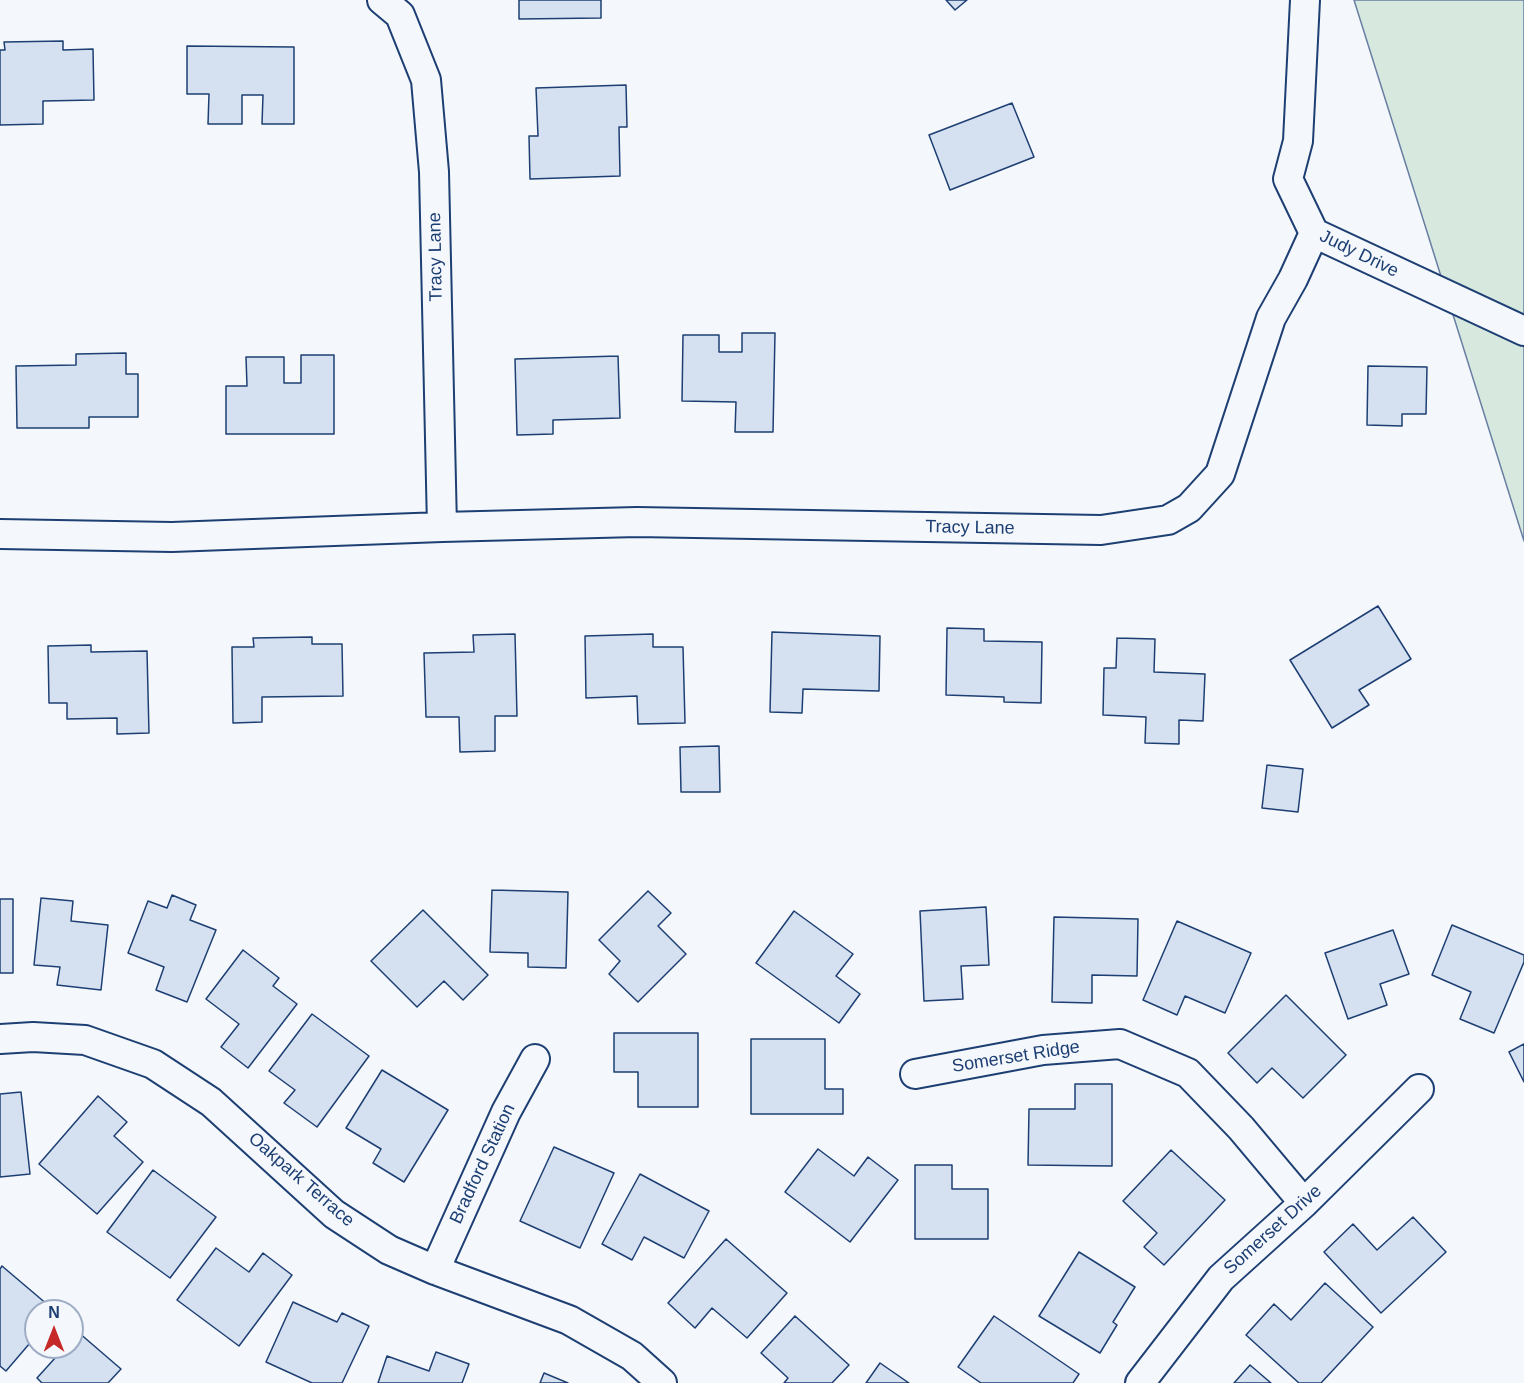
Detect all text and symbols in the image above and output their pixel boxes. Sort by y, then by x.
street label: Tracy Lane [424,212,448,302]
street label: Judy Drive [1316,226,1402,282]
street label: Tracy Lane [925,516,1015,540]
street label: Somerset Ridge [951,1036,1081,1078]
street label: Bradford Station [446,1100,520,1228]
street label: Oakpark Terrace [244,1128,358,1232]
street label: Somerset Drive [1220,1180,1326,1280]
north arrow [24,1299,84,1359]
text: N [48,1304,60,1321]

